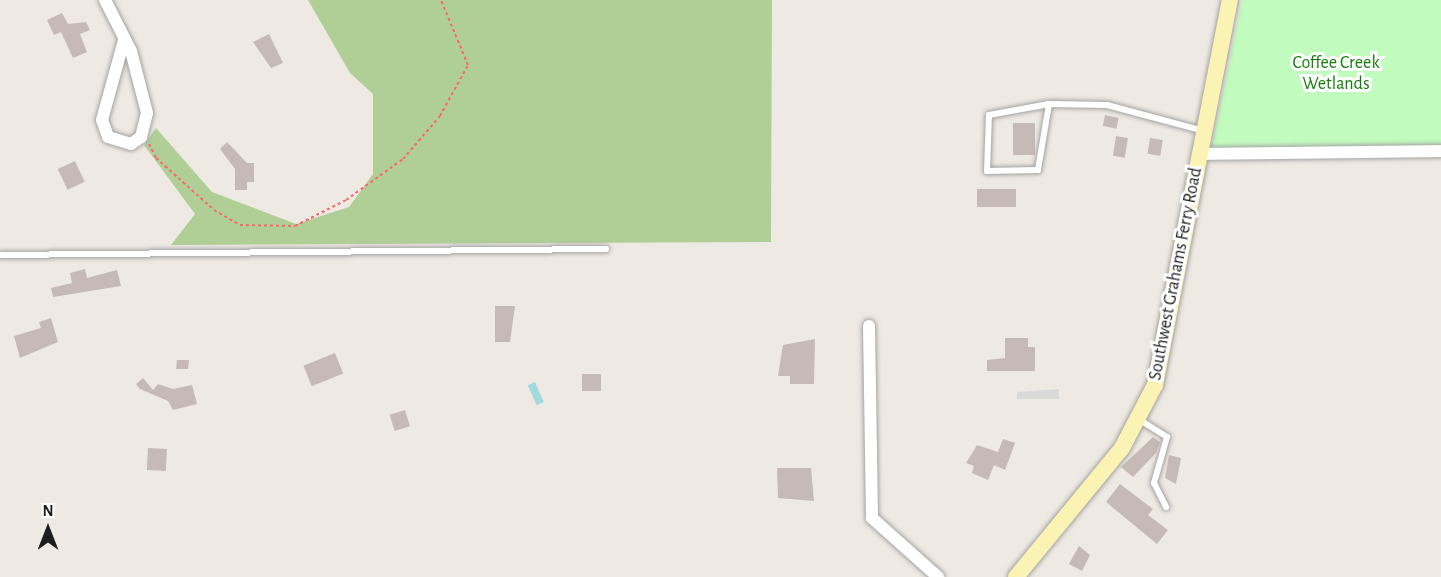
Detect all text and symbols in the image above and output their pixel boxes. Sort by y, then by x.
park label: Coffee Creek Wetlands [1292,53,1380,96]
street label: Southwest Grahams Ferry Road [1145,166,1207,382]
north arrow [18,499,78,559]
text: N [42,503,54,519]

